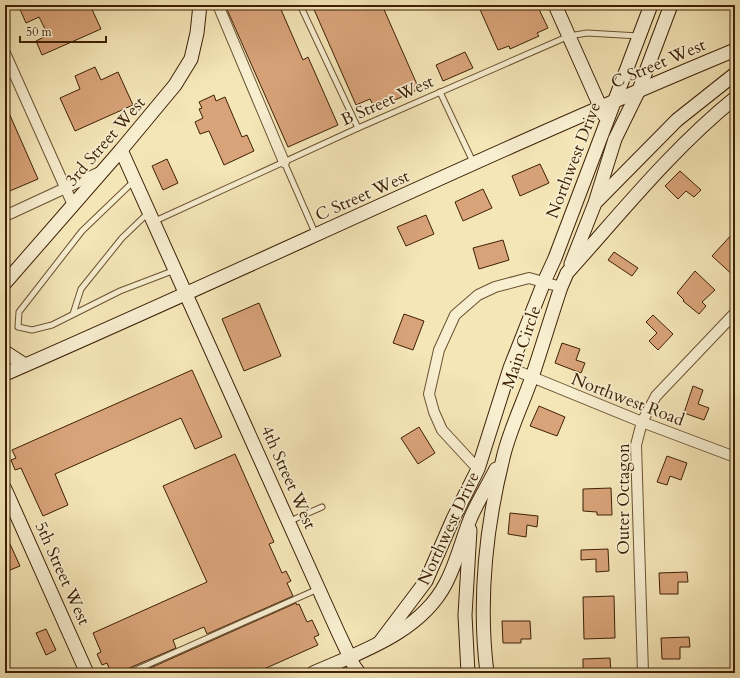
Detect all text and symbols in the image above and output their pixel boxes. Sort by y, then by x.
scale bar [20,18,106,44]
text: 50 m [26,24,53,40]
street label: C Street West [607,33,710,94]
street label: B Street West [337,70,438,131]
street label: 3rd Street West [60,91,151,191]
street label: Northwest Drive [541,99,606,222]
street label: C Street West [312,164,413,226]
street label: Main Circle [497,303,546,392]
street label: Northwest Road [568,367,687,432]
street label: 4th Street West [255,422,322,533]
street label: Outer Octagon [612,443,635,555]
street label: Northwest Drive [412,468,485,589]
street label: 5th Street West [29,518,96,629]

